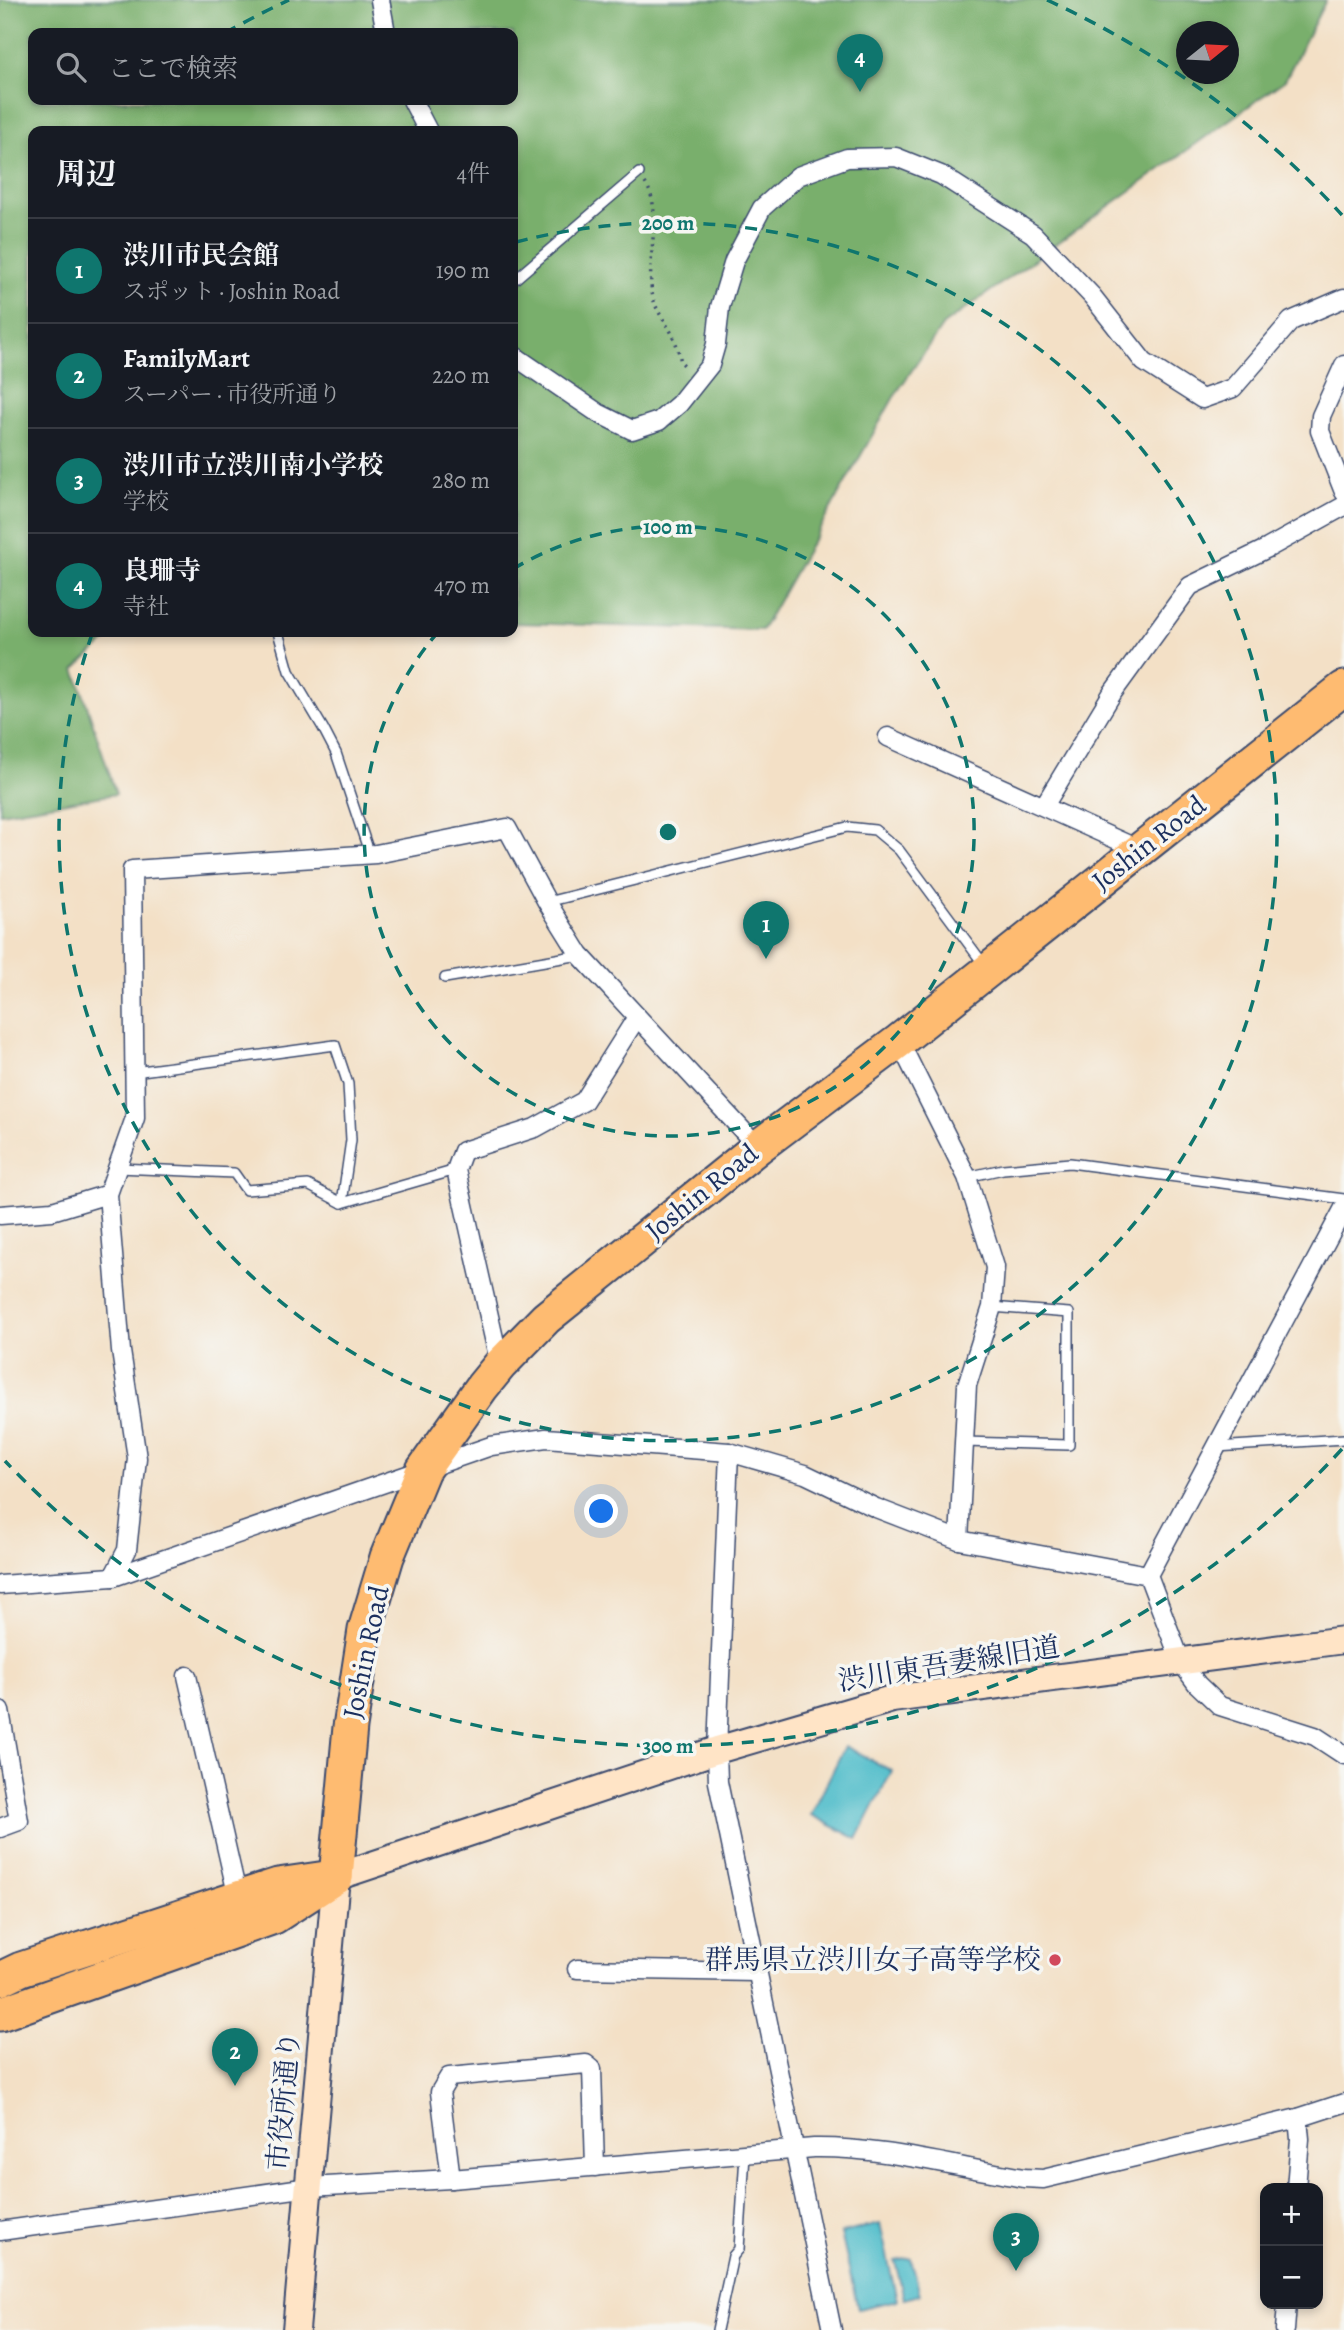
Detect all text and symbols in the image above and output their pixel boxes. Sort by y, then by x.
north arrow [1176,21,1239,84]
search box [28,28,518,105]
pin: 4 [837,34,883,92]
icon: search [52,48,90,86]
text: ここで検索 [108,51,238,86]
text: 周辺 [56,154,116,194]
text: 4件 [457,158,490,189]
text: 200 m [642,209,695,237]
text: 渋川市民会館 [123,238,279,273]
text: 1 [75,255,83,286]
text: 190 m [436,255,490,286]
text: スポット · Joshin Road [123,276,340,307]
text: FamilyMart [123,341,250,376]
text: 2 [73,360,85,391]
text: 220 m [432,360,490,391]
text: スーパー · 市役所通り [123,379,341,410]
text: 渋川市立渋川南小学校 [123,448,383,483]
text: 3 [74,465,84,496]
text: 280 m [432,465,490,496]
text: 学校 [123,486,169,517]
text: 100 m [643,513,693,541]
text: 良珊寺 [123,553,201,588]
text: 4 [74,570,84,601]
text: 470 m [434,570,490,601]
text: 寺社 [123,591,169,622]
street label: Joshin Road [1084,786,1215,900]
centre of rings [656,820,680,844]
pin: 1 [743,901,789,959]
street label: Joshin Road [637,1134,767,1249]
your location [584,1494,618,1528]
street label: Joshin Road [333,1581,399,1722]
street label: 渋川東吾妻線旧道 [835,1628,1063,1700]
text: 300 m [642,1732,694,1760]
place label: 群馬県立渋川女子高等学校 [705,1941,1041,1979]
marker: 群馬県立渋川女子高等学校 [1047,1952,1063,1968]
pin: 2 [212,2028,258,2086]
street label: 市役所通り [259,2030,309,2172]
map controls [1260,2183,1323,2309]
button: + [1260,2183,1323,2246]
pin: 3 [993,2213,1039,2271]
button: − [1260,2246,1323,2309]

